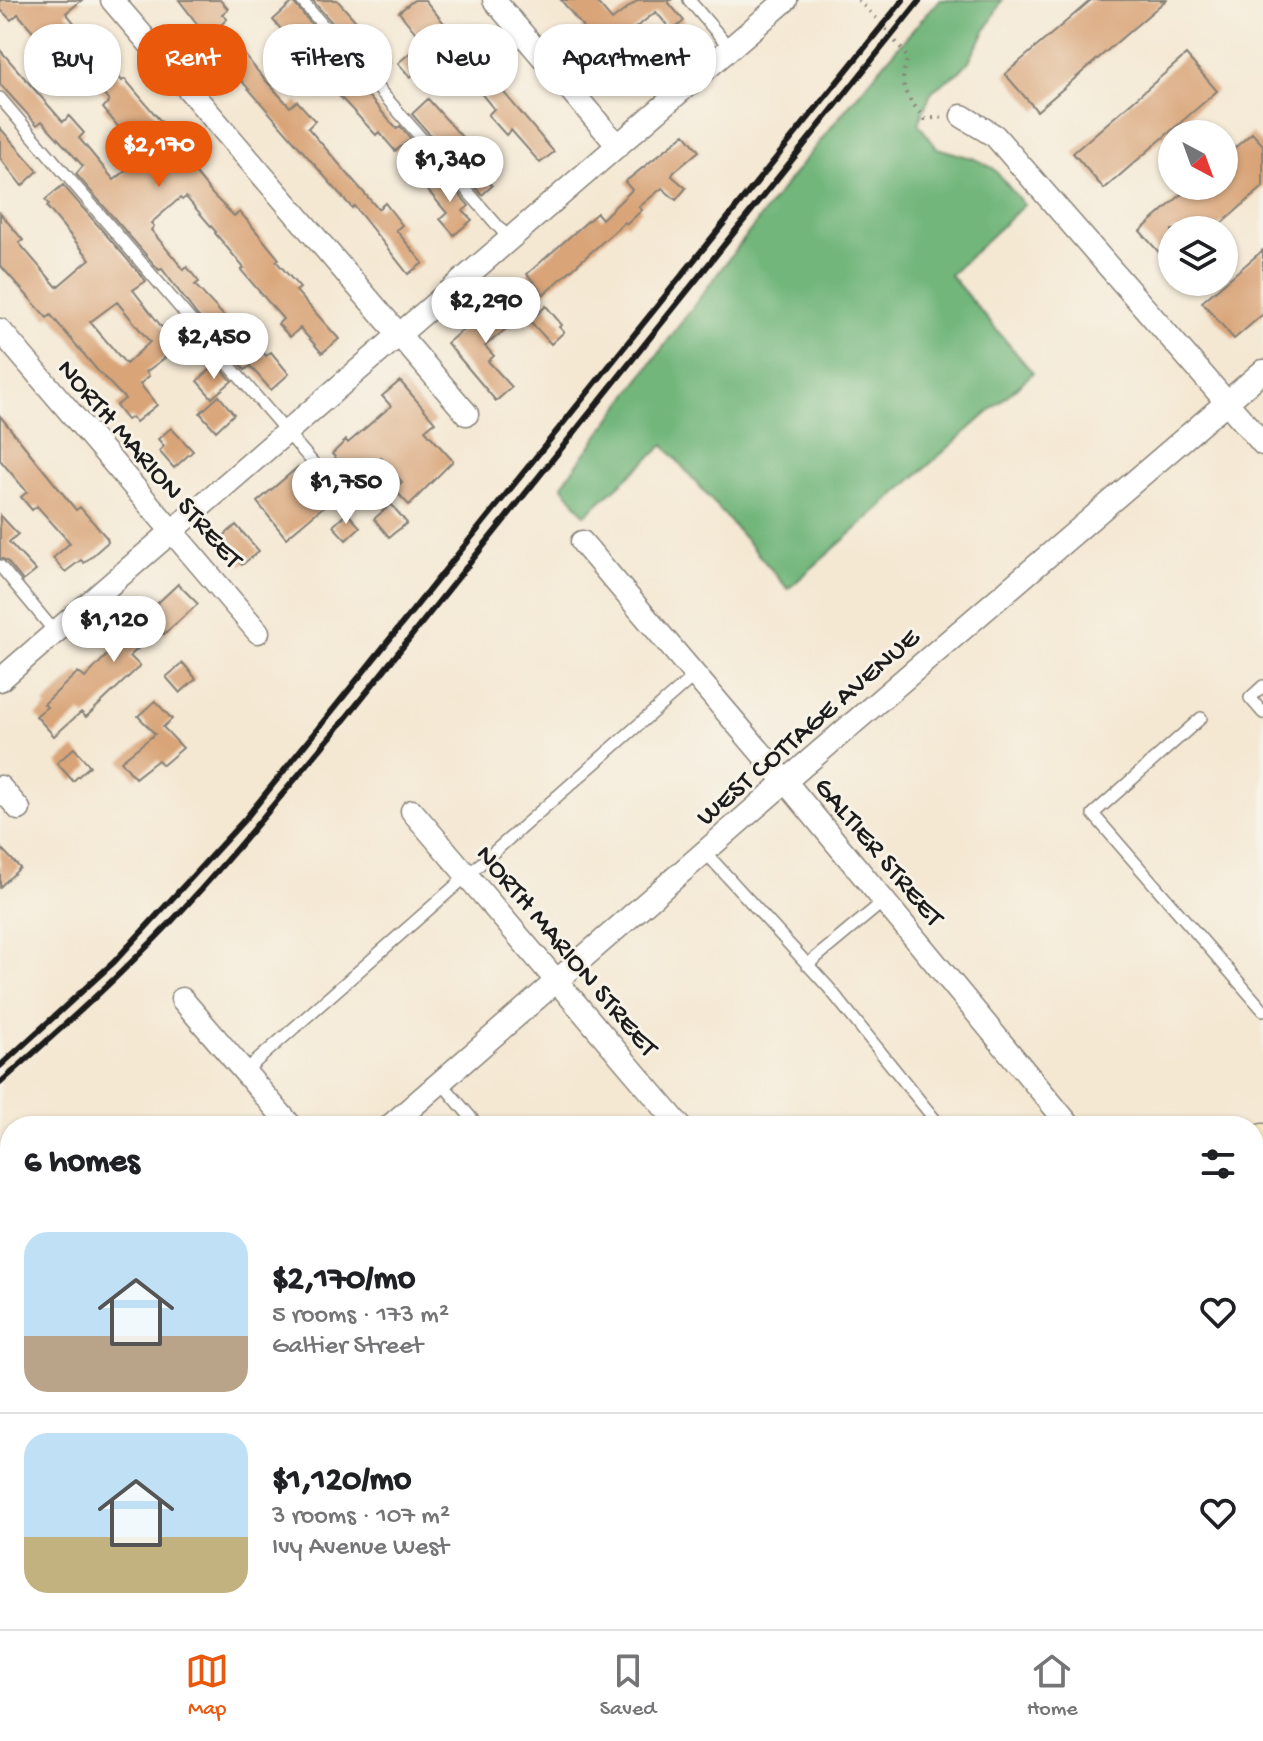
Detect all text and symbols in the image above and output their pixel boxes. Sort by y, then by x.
chip: Buy [24,24,121,96]
chip: Rent [137,24,247,96]
chip: Filters [263,24,392,96]
chip: New [408,24,518,96]
chip: Apartment [534,24,716,96]
north arrow [1158,120,1238,200]
map controls [1158,120,1238,296]
pin: $2,170 [94,121,224,189]
text: $2,170 [123,131,195,162]
pin: $1,340 [385,136,515,204]
text: $1,340 [415,146,485,177]
button: layers [1158,216,1238,296]
pin: $2,290 [421,277,551,345]
text: $2,290 [449,287,523,318]
pin: $2,450 [149,313,279,381]
text: $2,450 [177,323,251,354]
street label: NORTH MARION STREET [49,354,249,577]
pin: $1,750 [281,458,411,526]
text: $1,750 [310,468,382,499]
pin: $1,120 [49,596,179,664]
text: $1,120 [80,606,148,637]
street label: WEST COTTAGE AVENUE [691,621,928,834]
street label: GALTIER STREET [806,772,950,935]
street label: NORTH MARION STREET [467,839,665,1065]
icon: filters [1196,1142,1240,1186]
text: 6 homes [24,1144,139,1184]
text: $2,170/mo [272,1261,415,1301]
icon: home [88,1264,184,1360]
icon: heart [1196,1290,1240,1334]
text: 5 rooms · 173 m² [272,1301,449,1332]
text: Galtier Street [272,1332,423,1363]
text: $1,120/mo [272,1462,411,1502]
icon: home [88,1465,184,1561]
icon: heart [1196,1491,1240,1535]
text: 3 rooms · 107 m² [272,1502,450,1533]
text: Ivy Avenue West [272,1533,449,1564]
tab: Map [185,1649,229,1723]
tab: Saved [600,1649,656,1723]
tab: Home [1027,1649,1078,1723]

